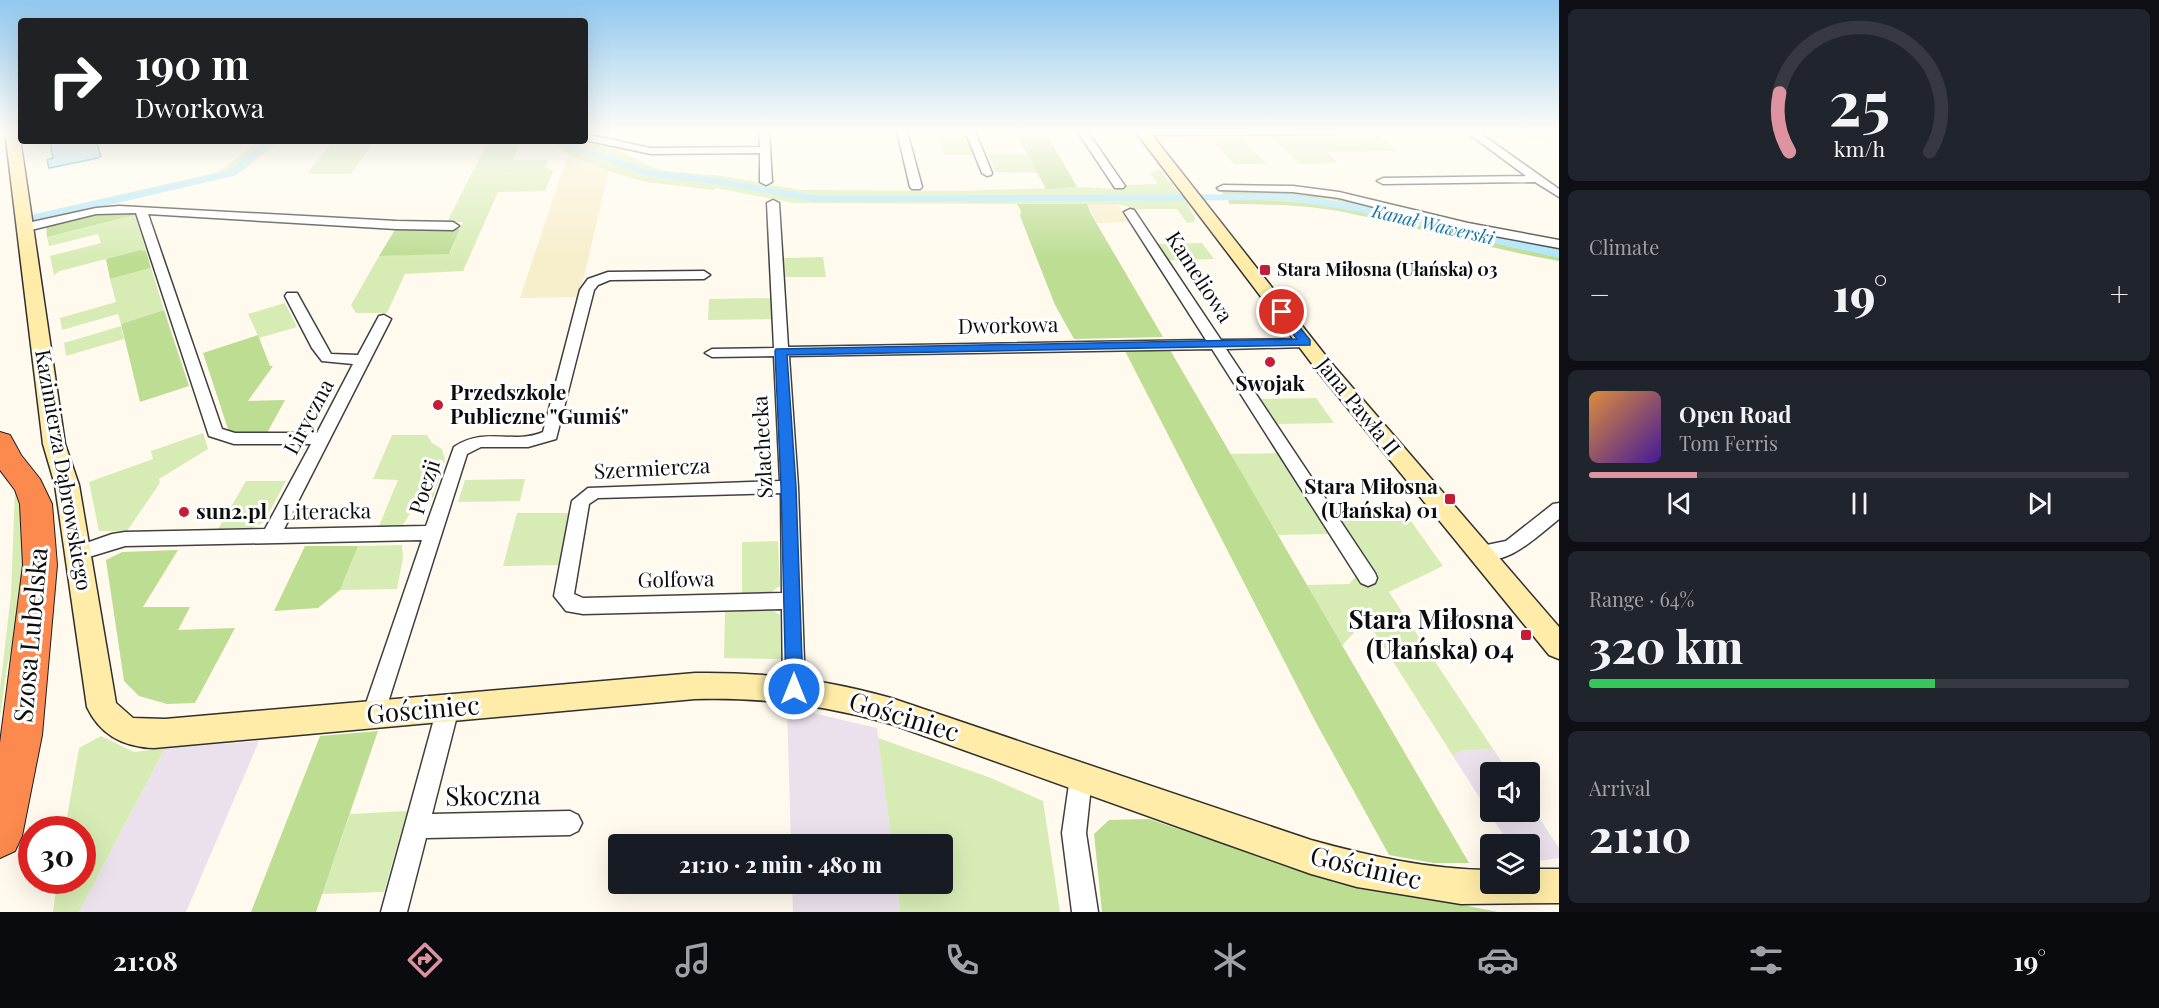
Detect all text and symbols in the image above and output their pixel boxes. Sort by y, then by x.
text: 190 m [135,35,249,91]
icon: right [36,42,114,120]
text: 25 [1828,58,1890,142]
text: Dworkowa [135,89,264,125]
text: km/h [1833,134,1885,162]
water label: Kanał Wawerski [1369,198,1497,250]
street label: Kameliowa [1161,225,1241,327]
text: Climate [1589,233,1659,260]
place label: Stara Miłosna (Ułańska) 03 [1277,257,1498,281]
marker: Stara Miłosna (Ułańska) 03 [1258,263,1272,277]
text: 19° [1833,263,1887,323]
text: − [1589,271,1610,315]
text: + [2110,271,2129,315]
pin [1256,286,1307,337]
icon: arrive [1265,295,1298,328]
street label: Dworkowa [958,309,1059,339]
street label: Kazimierza Dąbrowskiego [30,347,100,592]
street label: Jana Pawła II [1311,350,1408,461]
marker: Swojak [1263,355,1277,369]
place label: Swojak [1235,368,1306,396]
street label: Liryczna [276,373,339,459]
place label: Przedszkole Publiczne "Gumiś" [450,377,629,429]
street label: Szlachecka [744,394,778,499]
marker: Przedszkole Publiczne "Gumiś" [431,398,445,412]
text: Open Road [1679,399,1791,429]
text: Tom Ferris [1679,429,1778,456]
street label: Szermiercza [593,450,711,484]
street label: Poezji [401,455,445,517]
place label: Stara Miłosna (Ułańska) 01 [1304,471,1438,523]
icon: previous [1663,487,1696,520]
icon: pause [1843,487,1876,520]
icon: next [2023,487,2056,520]
marker: Stara Miłosna (Ułańska) 01 [1443,492,1457,506]
street label: Literacka [283,495,372,525]
place label: sun2.pl [196,496,268,524]
marker: sun2.pl [177,505,191,519]
street label: Szosa Lubelska [4,546,55,724]
street label: Golfowa [637,563,715,593]
text: Range · 64% [1589,585,1694,612]
place label: Stara Miłosna (Ułańska) 04 [1348,601,1515,666]
text: 320 km [1589,615,1743,675]
marker: Stara Miłosna (Ułańska) 04 [1519,628,1533,642]
position arrow [762,657,826,721]
street label: Gościniec [845,682,964,749]
street label: Gościniec [365,686,481,731]
map controls [1480,762,1540,894]
button: sound [1480,762,1540,822]
text: Arrival [1589,774,1651,801]
street label: Skoczna [445,776,541,813]
text: 21:10 [1589,804,1691,864]
speed limit sign: 30 [18,816,96,894]
button: layers [1480,834,1540,894]
street label: Gościniec [1307,837,1425,896]
text: 21:10 · 2 min · 480 m [679,849,882,879]
icon: directions [404,939,446,981]
icon: music [672,939,714,981]
icon: phone [941,939,983,981]
icon: climate [1209,939,1251,981]
icon: car [1477,939,1519,981]
icon: filters [1745,939,1787,981]
text: 21:08 [113,942,178,978]
text: 19° [2013,942,2046,978]

